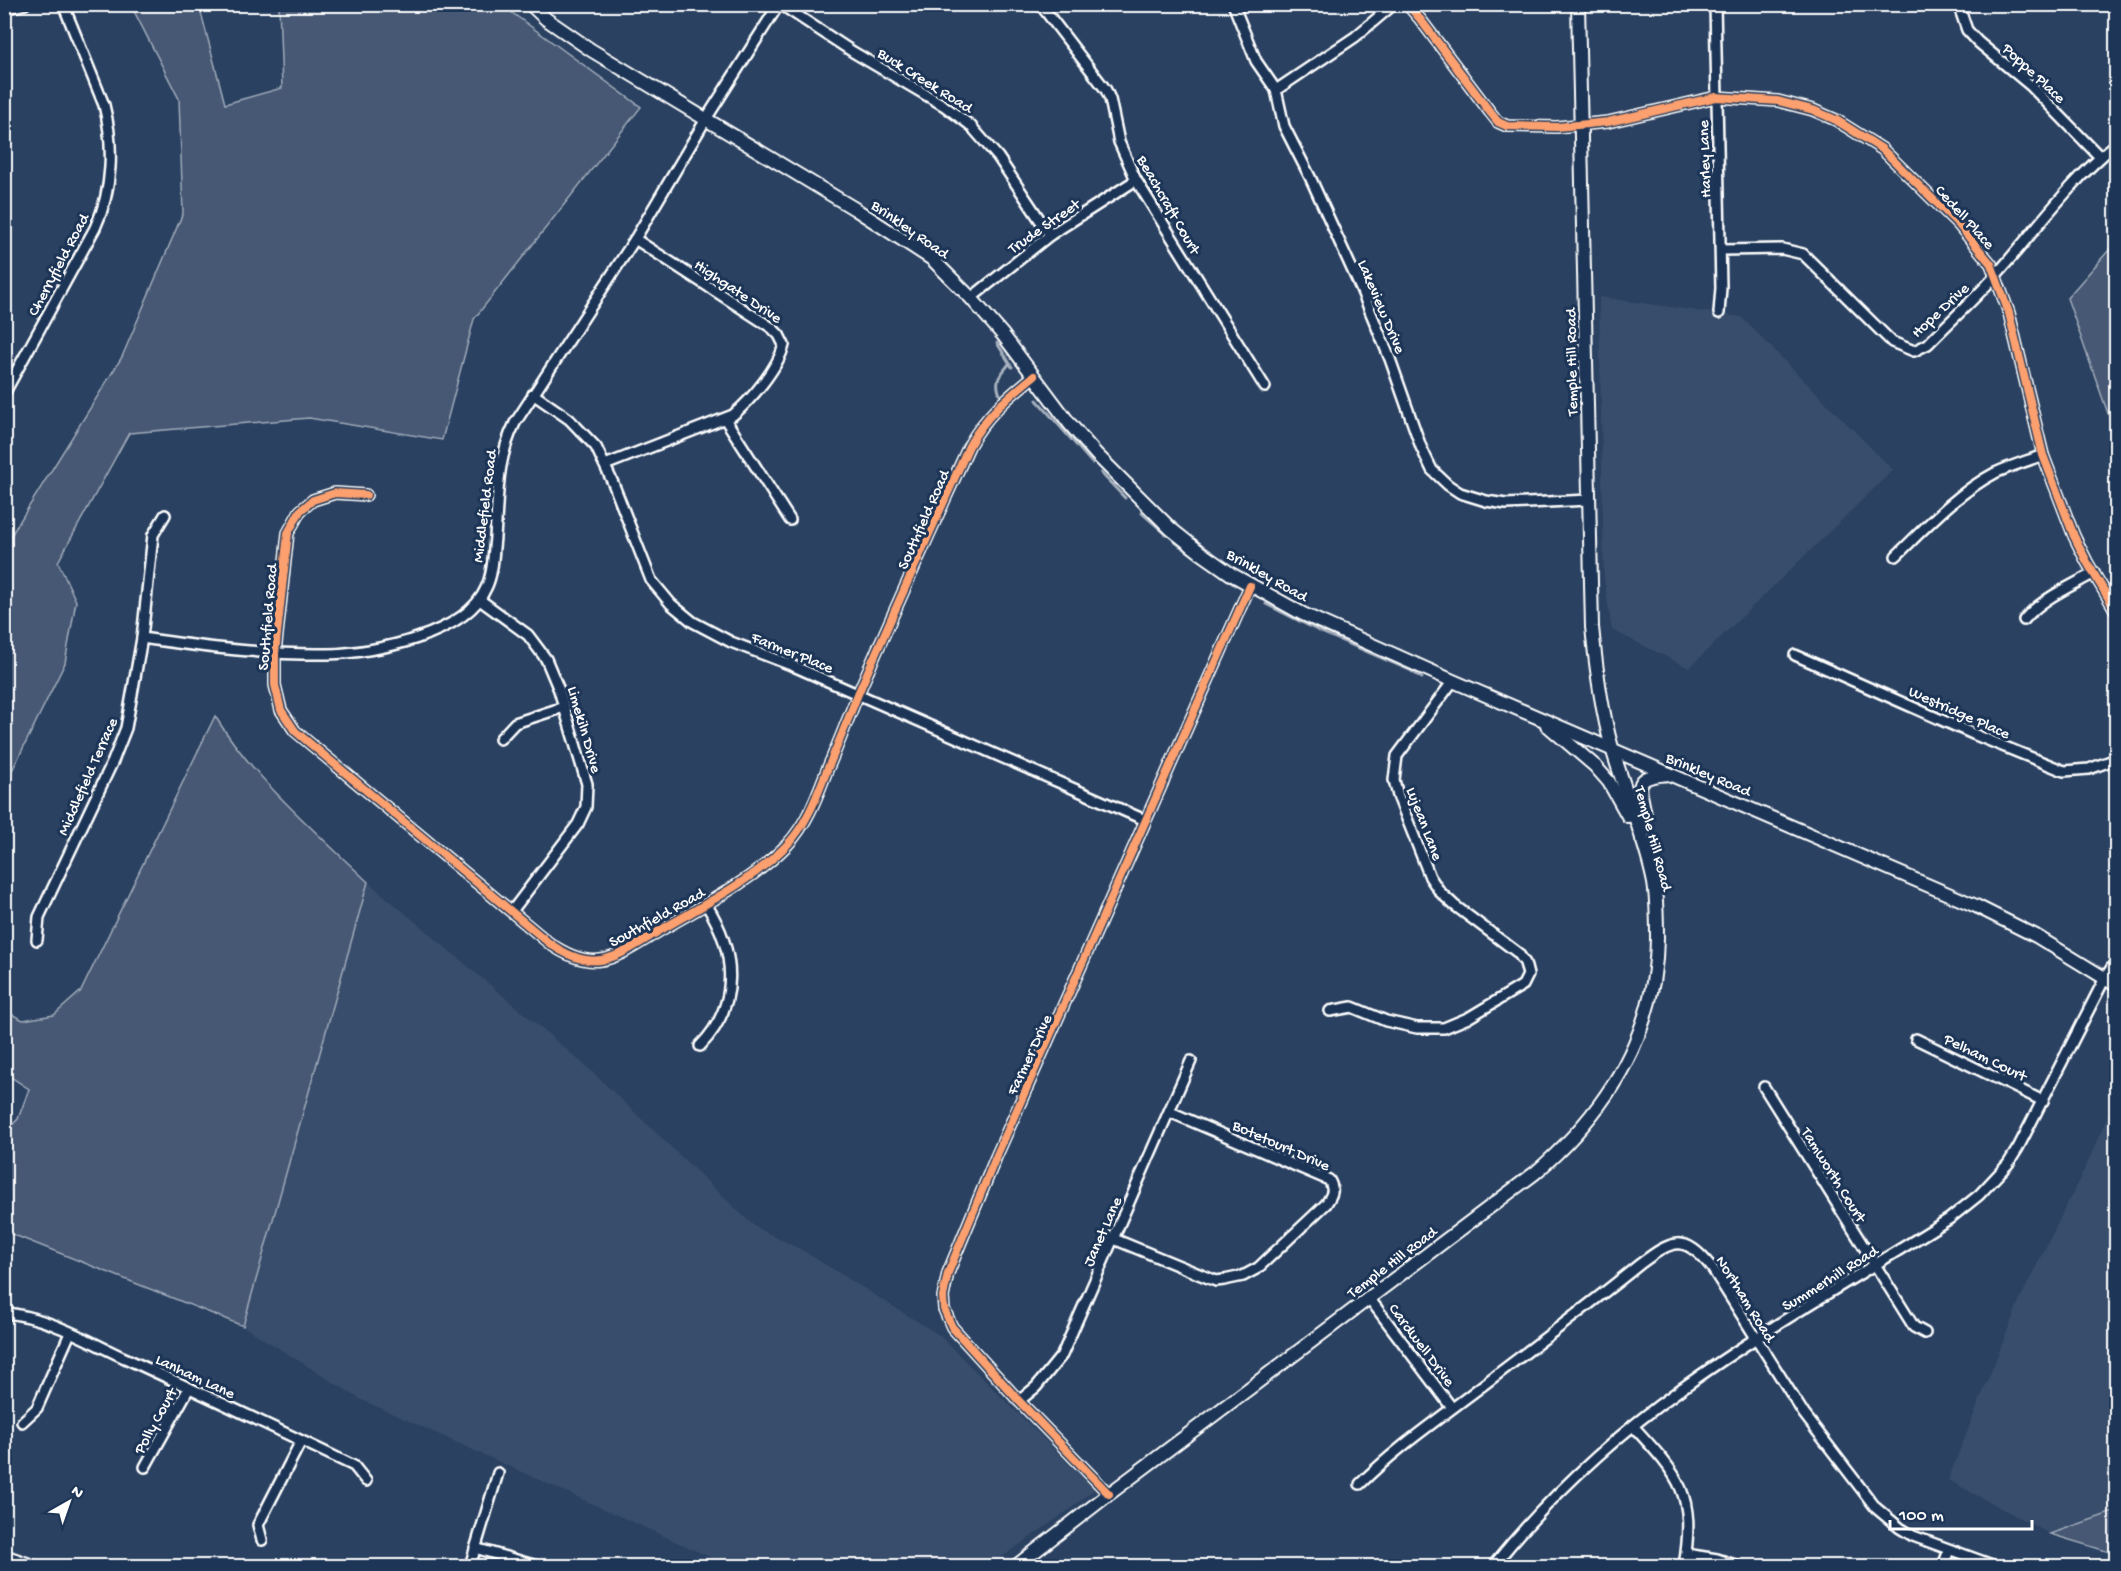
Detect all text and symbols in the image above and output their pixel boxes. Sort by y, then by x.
street label: Poppe Place [1996,40,2069,109]
street label: Buck Creek Road [872,45,977,120]
street label: Harley Lane [1696,119,1717,198]
street label: Beachcraft Court [1130,152,1204,260]
street label: Cedell Place [1929,182,1998,255]
street label: Trude Street [1005,195,1086,260]
street label: Brinkley Road [866,197,953,266]
street label: Cherryfield Road [25,210,96,320]
street label: Highgate Drive [690,257,785,330]
street label: Lakeview Drive [1351,258,1408,358]
street label: Hope Drive [1908,279,1975,343]
street label: Temple Hill Road [1563,306,1584,417]
street label: Middlefield Road [470,447,503,564]
street label: Southfield Road [895,466,956,573]
street label: Brinkley Road [1221,546,1312,609]
street label: Southfield Road [255,562,284,671]
street label: Farmer Place [747,629,836,680]
street label: Westridge Place [1905,683,2013,745]
street label: Limekiln Drive [561,684,604,776]
street label: Middlefield Terrace [55,715,124,839]
street label: Brinkley Road [1661,749,1754,803]
street label: Temple Hill Road [1628,784,1675,895]
street label: Lujean Lane [1400,785,1446,864]
street label: Southfield Road [606,884,710,953]
street label: Farmer Drive [1004,1012,1058,1100]
street label: Pelham Court [1939,1030,2030,1088]
street label: Botetourt Drive [1228,1117,1333,1177]
street label: Tamworth Court [1795,1124,1870,1228]
street label: Janet Lane [1080,1194,1128,1270]
street label: Temple Hill Road [1344,1223,1443,1304]
street label: Summerhill Road [1779,1242,1884,1317]
street label: Northam Road [1710,1253,1779,1348]
street label: Cardwell Drive [1383,1301,1458,1392]
street label: Lanham Lane [152,1351,238,1405]
street label: Polly Court [131,1384,184,1459]
north arrow [39,1472,99,1532]
text: N [66,1483,87,1504]
scale bar [1890,1493,2032,1531]
text: 100 m [1898,1506,1944,1527]

